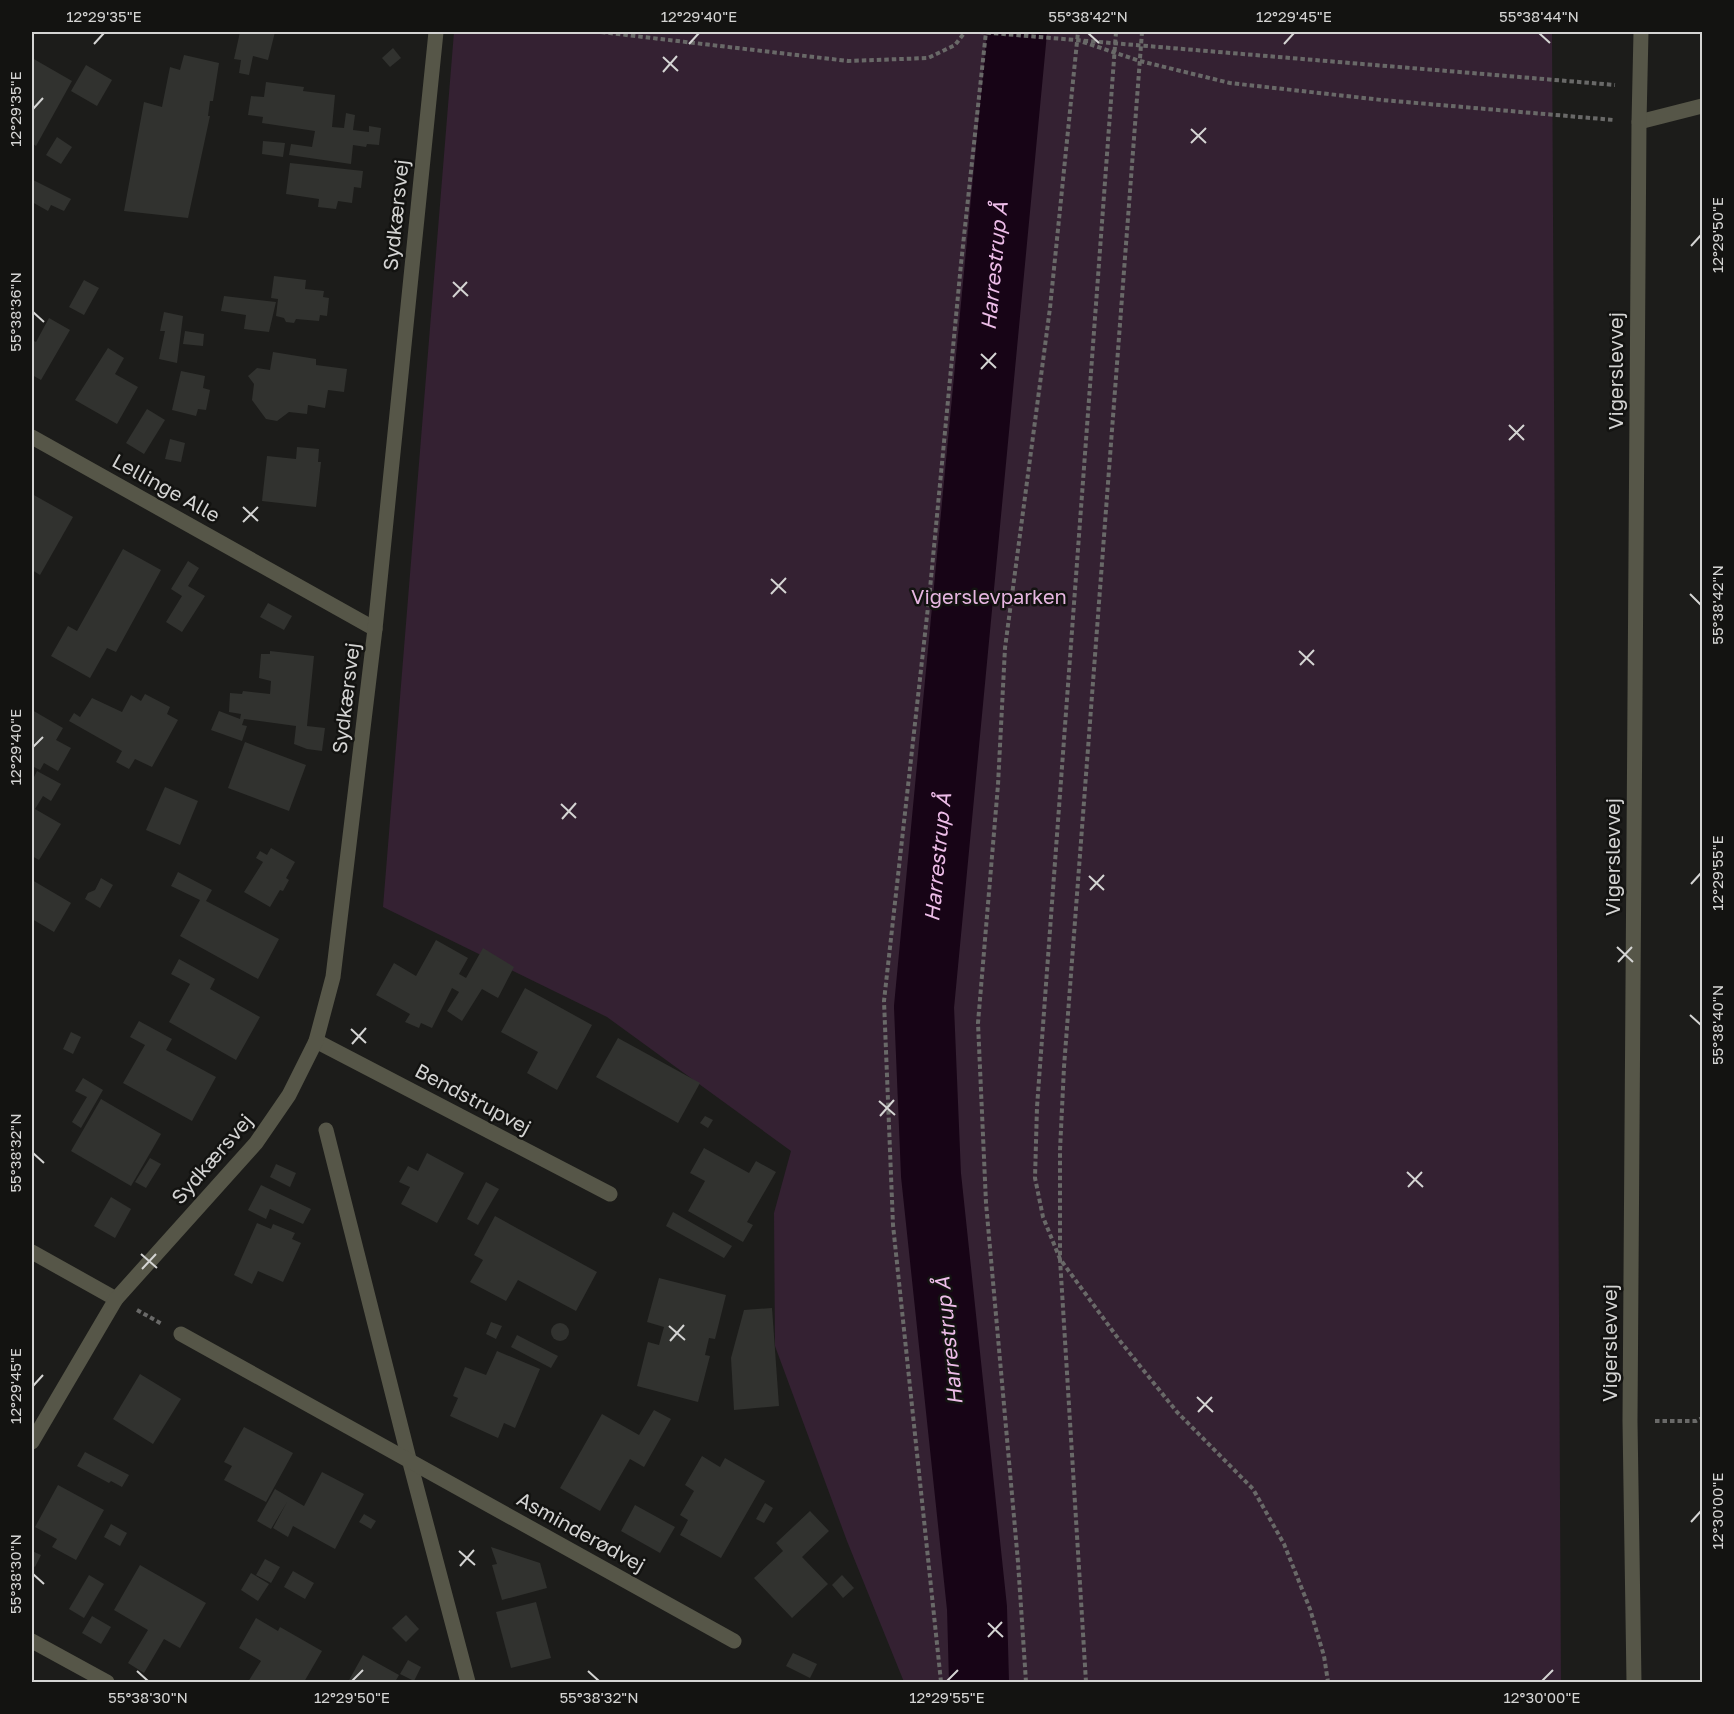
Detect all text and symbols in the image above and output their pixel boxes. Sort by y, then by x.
text: 12°29'35"E [66,7,142,25]
text: 12°29'40"E [661,7,737,25]
text: 55°38'42"N [1048,7,1128,25]
text: 12°29'45"E [1256,7,1332,25]
text: 55°38'44"N [1499,7,1579,25]
text: 12°29'35"E [6,71,24,147]
street label: Sydkærsvej [377,158,413,272]
text: 12°29'50"E [1708,197,1726,273]
water label: Harrestrup Å [975,200,1013,331]
text: 55°38'36"N [6,272,24,352]
street label: Vigerslevvej [1603,312,1627,430]
street label: Lellinge Alle [108,448,225,527]
text: 55°38'42"N [1708,565,1726,645]
park label: Vigerslevparken [911,584,1067,608]
street label: Sydkærsvej [326,641,364,755]
text: 12°29'40"E [6,709,24,785]
water label: Harrestrup Å [918,791,956,923]
street label: Vigerslevvej [1600,798,1624,916]
text: 12°29'55"E [1708,835,1726,911]
text: 55°38'40"N [1708,985,1726,1065]
street label: Bendstrupvej [411,1058,536,1139]
street label: Sydkærsvej [166,1108,257,1208]
text: 55°38'32"N [6,1113,24,1193]
water label: Harrestrup Å [928,1275,968,1407]
street label: Vigerslevvej [1597,1284,1621,1402]
text: 12°29'45"E [6,1348,24,1424]
text: 12°30'00"E [1708,1473,1726,1549]
street label: Asminderødvej [513,1486,650,1576]
text: 55°38'30"N [6,1534,24,1614]
text: 55°38'30"N [108,1688,188,1706]
text: 12°29'50"E [314,1688,390,1706]
text: 55°38'32"N [559,1688,639,1706]
text: 12°29'55"E [909,1688,985,1706]
text: 12°30'00"E [1504,1688,1580,1706]

